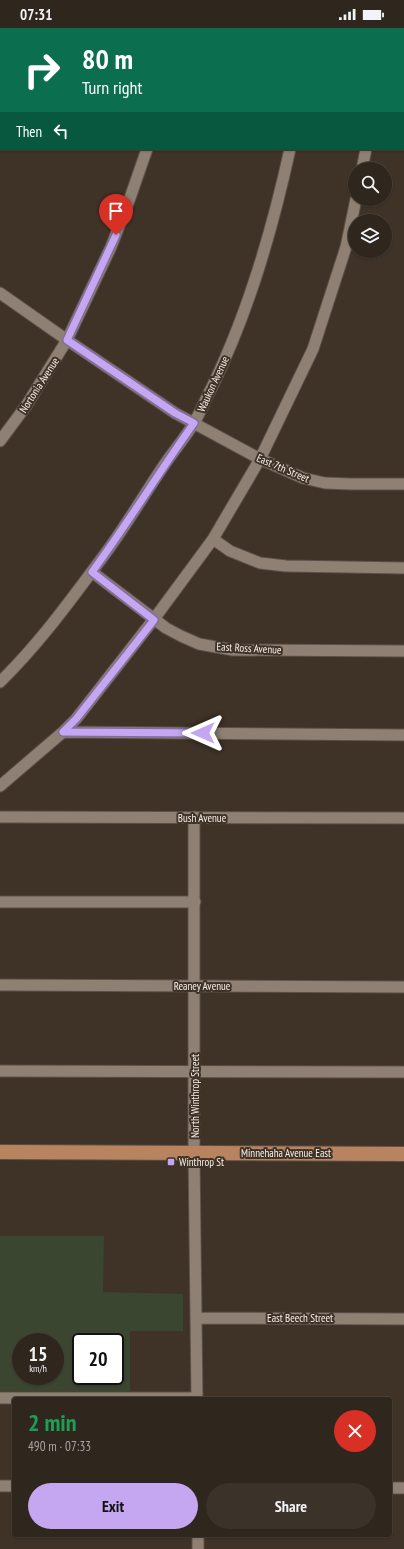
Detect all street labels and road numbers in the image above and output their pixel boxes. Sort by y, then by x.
street label: Nortonia Avenue [16,354,62,415]
street label: Waukon Avenue [194,354,232,414]
street label: East 7th Street [254,451,312,485]
street label: East Ross Avenue [216,639,282,657]
street label: Bush Avenue [178,811,227,825]
street label: Reaney Avenue [174,979,231,993]
street label: North Winthrop Street [188,1054,202,1138]
street label: Minnehaha Avenue East [241,1146,331,1160]
street label: East Beech Street [267,1311,333,1325]

